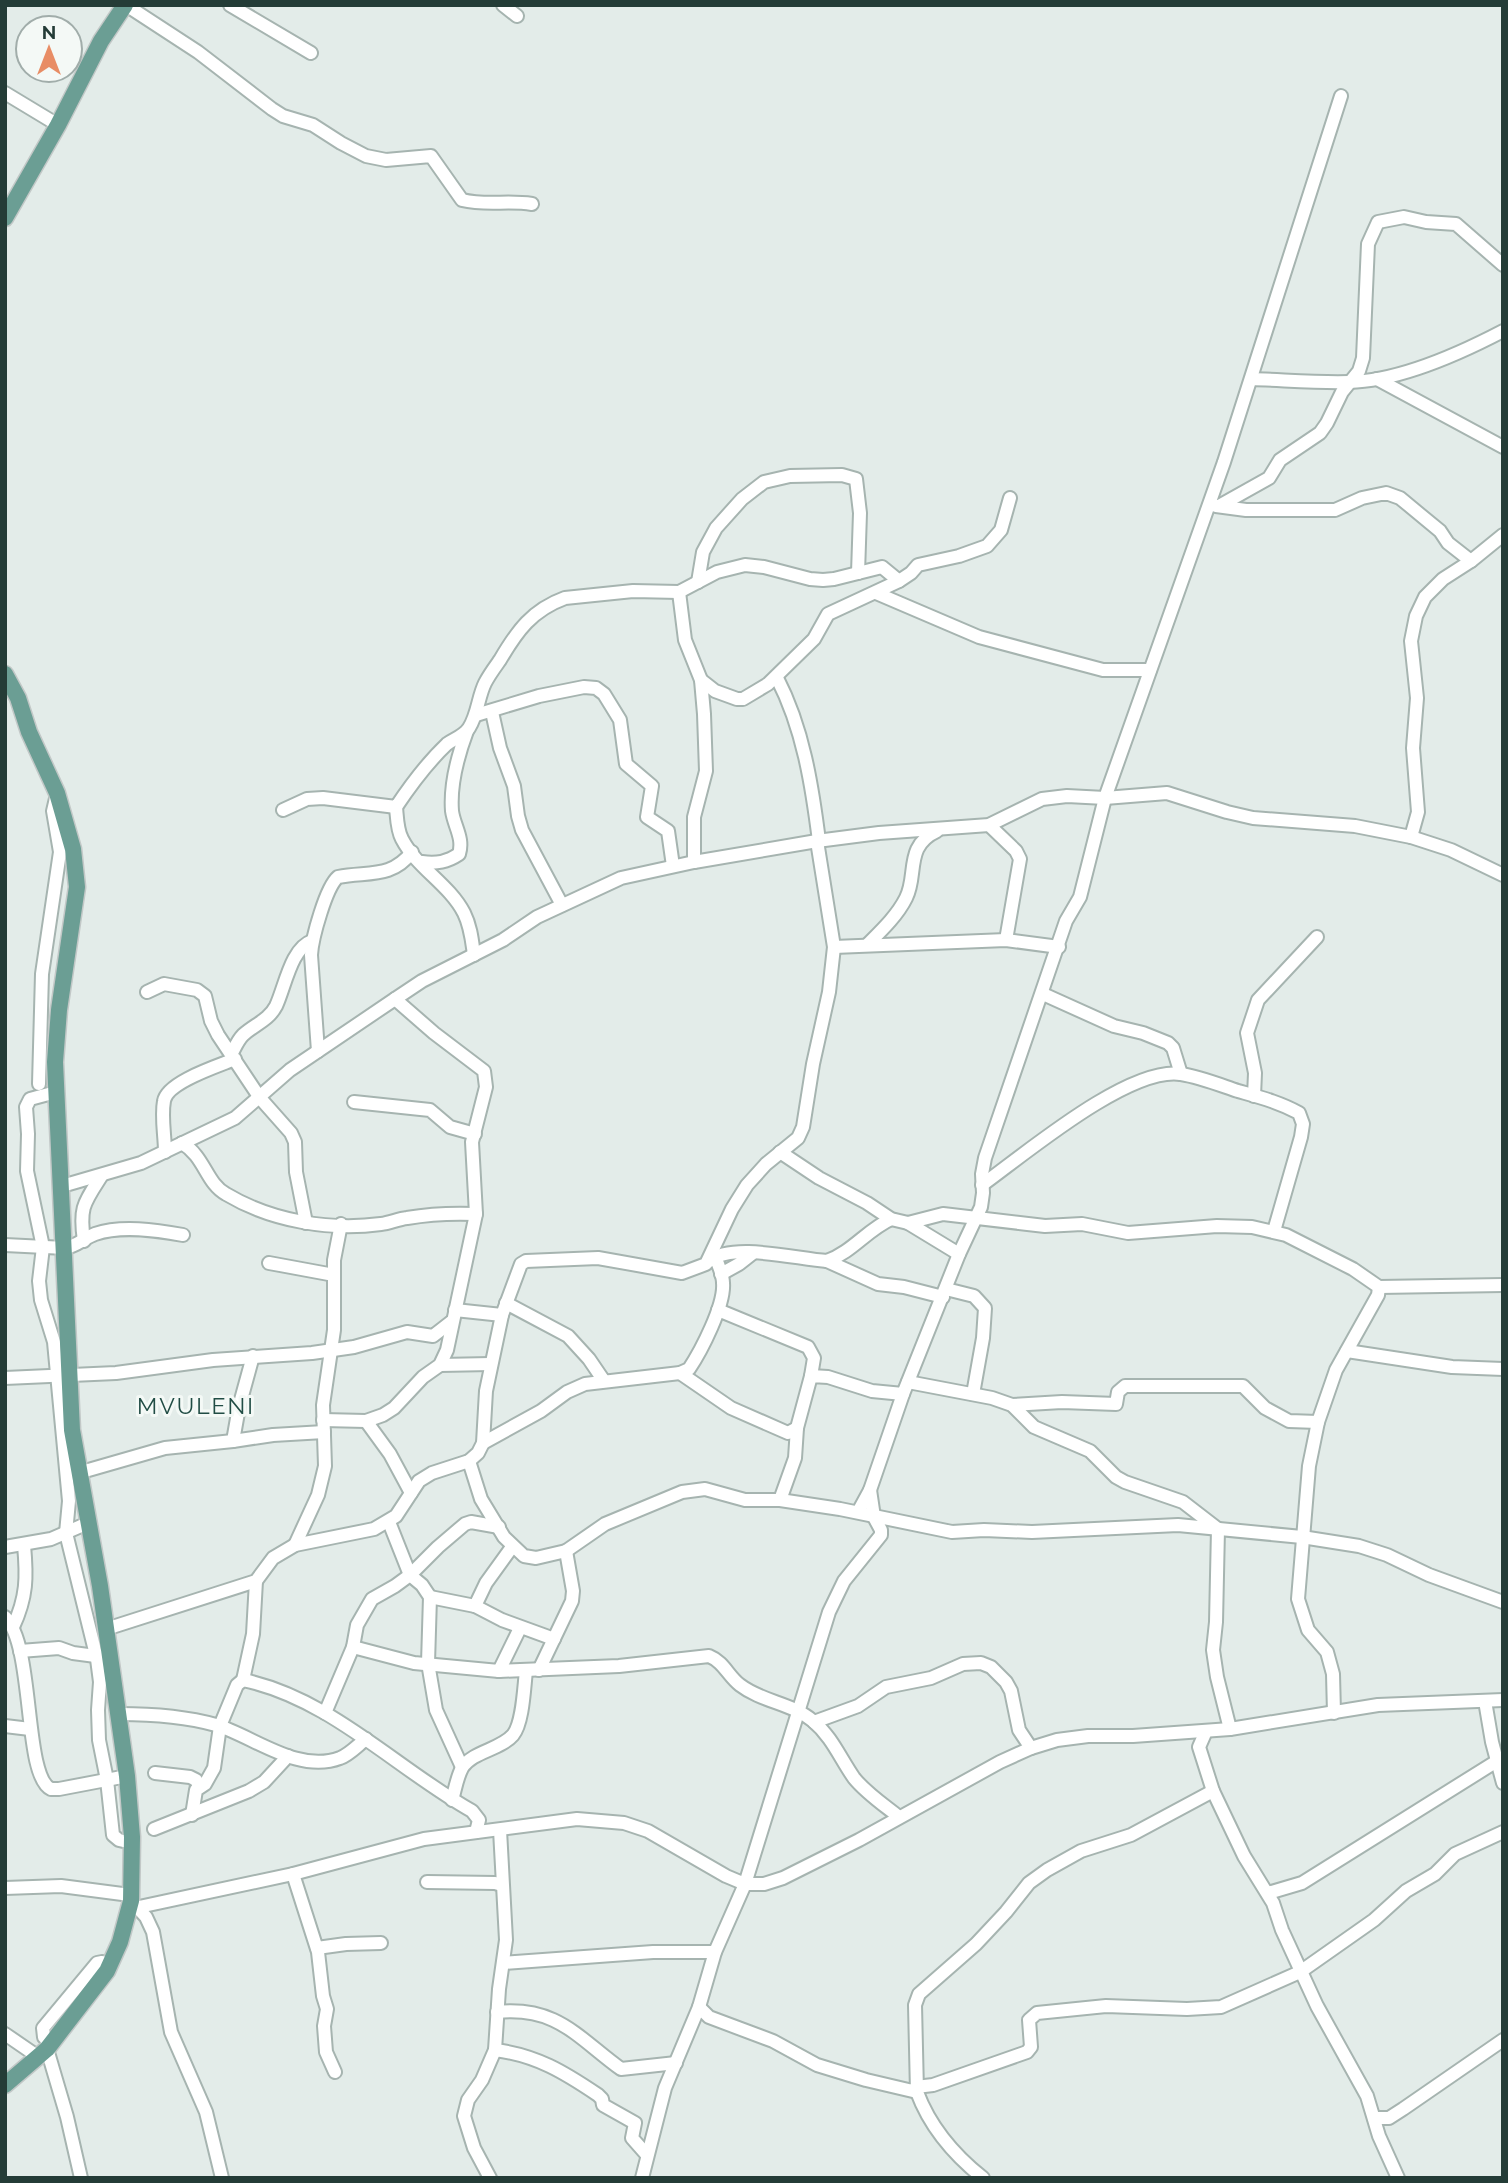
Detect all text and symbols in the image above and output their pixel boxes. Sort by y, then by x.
north arrow [14,14,84,84]
text: N [42,21,56,43]
district label: MVULENI [137,1392,255,1419]

